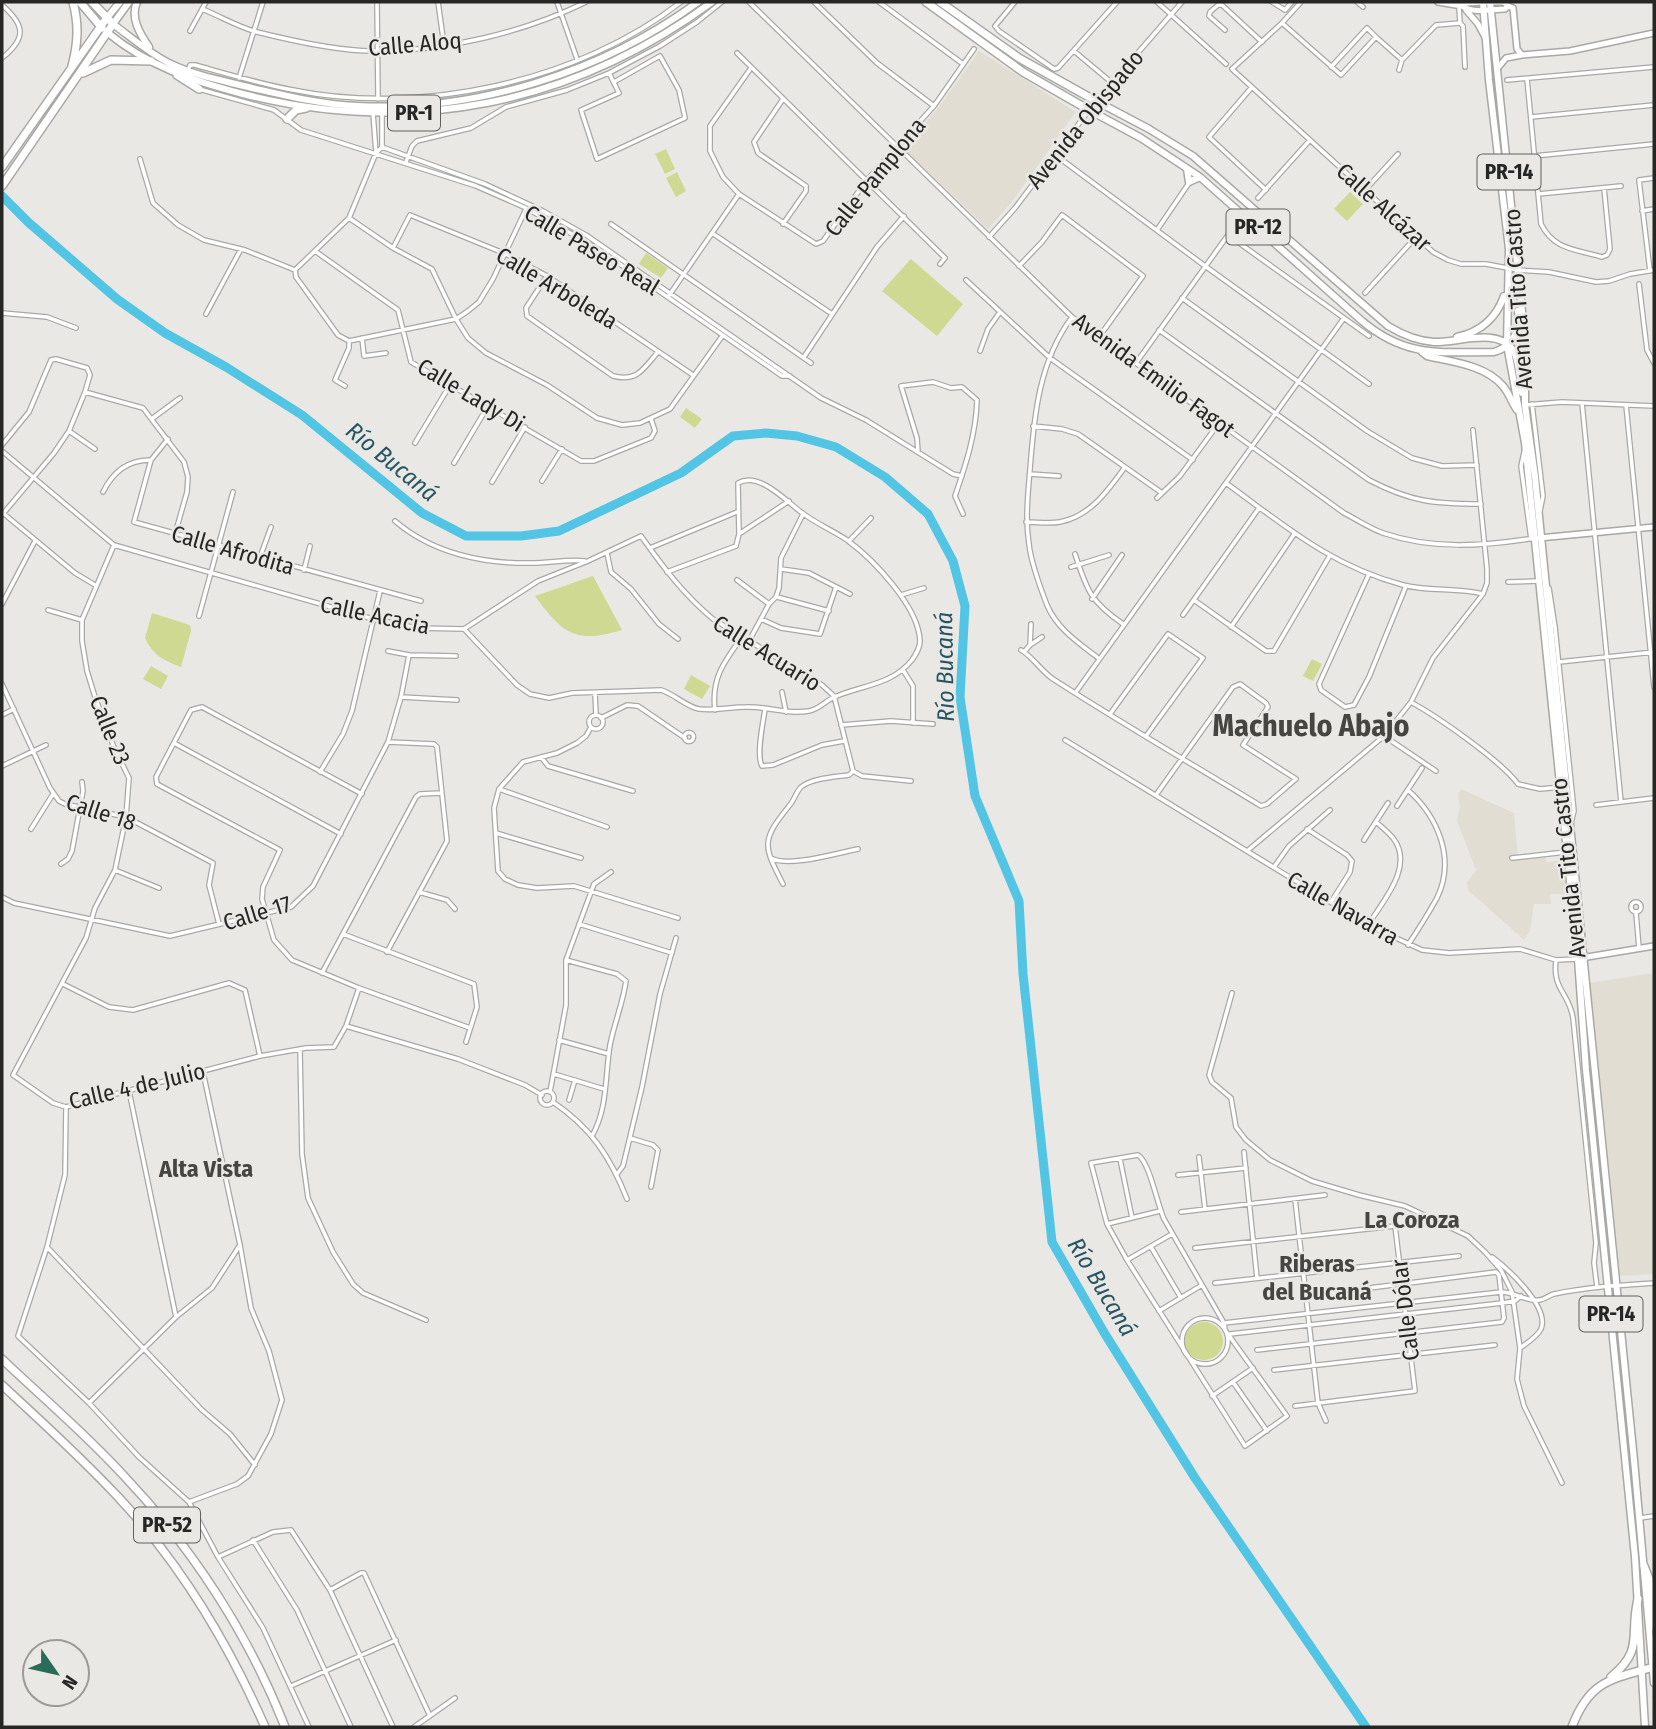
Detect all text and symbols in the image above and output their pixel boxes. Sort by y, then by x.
street label: Calle Aloq [367,26,463,62]
street label: Avenida Obispado [1020,44,1150,194]
road number: PR-1 [388,96,440,130]
street label: Calle Pamplona [819,112,931,242]
road number: PR-14 [1478,154,1540,190]
street label: Calle Alcázar [1331,157,1437,257]
street label: Calle Paseo Real [519,199,665,301]
street label: Avenida Tito Castro [1498,208,1538,390]
road number: PR-12 [1226,210,1290,244]
street label: Calle Arboleda [491,241,623,335]
street label: Avenida Emilio Fagot [1067,307,1241,444]
street label: Calle Lady Di [412,352,530,438]
water label: Río Bucaná [340,417,444,507]
street label: Calle Afrodita [168,519,298,581]
street label: Calle Acacia [318,590,432,640]
street label: Calle Acuario [708,609,826,697]
water label: Río Bucaná [930,612,960,722]
street label: Calle 23 [84,691,136,769]
district label: Machuelo Abajo [1212,708,1410,744]
street label: Avenida Tito Castro [1545,777,1591,959]
street label: Calle 18 [63,788,139,836]
street label: Calle Navarra [1282,865,1404,951]
street label: Calle 17 [220,889,294,937]
street label: Calle 4 de Julio [66,1057,208,1115]
district label: Alta Vista [158,1155,253,1183]
district label: La Coroza [1364,1206,1460,1234]
water label: Río Bucaná [1062,1233,1142,1341]
district label: Riberas del Bucaná [1262,1250,1372,1306]
street label: Calle Dólar [1385,1258,1425,1362]
road number: PR-14 [1580,1296,1642,1332]
road number: PR-52 [134,1508,200,1542]
north arrow [21,1638,91,1708]
text: N [57,1671,82,1693]

